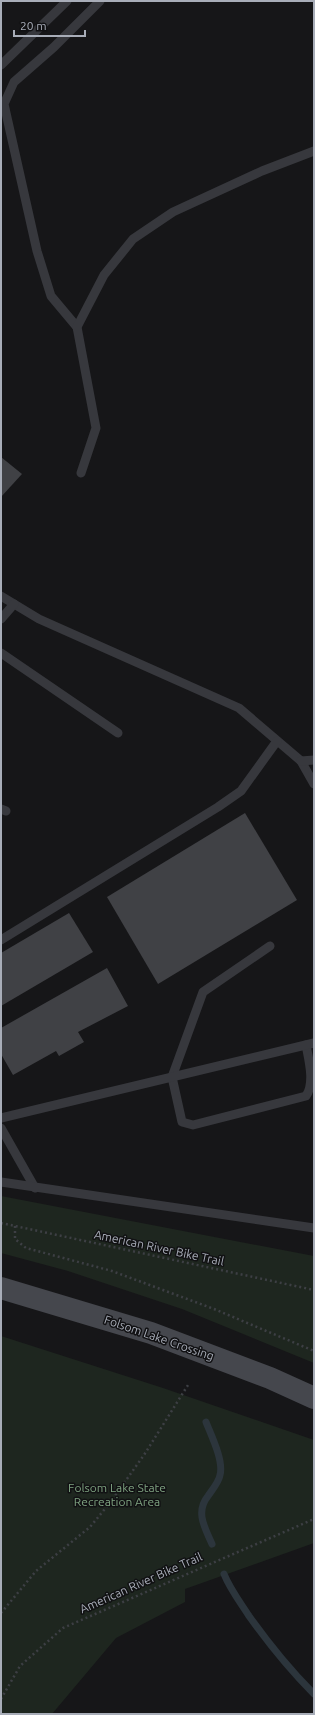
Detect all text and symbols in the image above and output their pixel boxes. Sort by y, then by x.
scale bar [14,12,85,38]
text: 20 m [20,19,47,32]
street label: American River Bike Trail [93,1227,225,1268]
street label: Folsom Lake Crossing [103,1313,216,1362]
park label: Folsom Lake State Recreation Area [68,1481,166,1508]
street label: American River Bike Trail [78,1550,204,1615]

